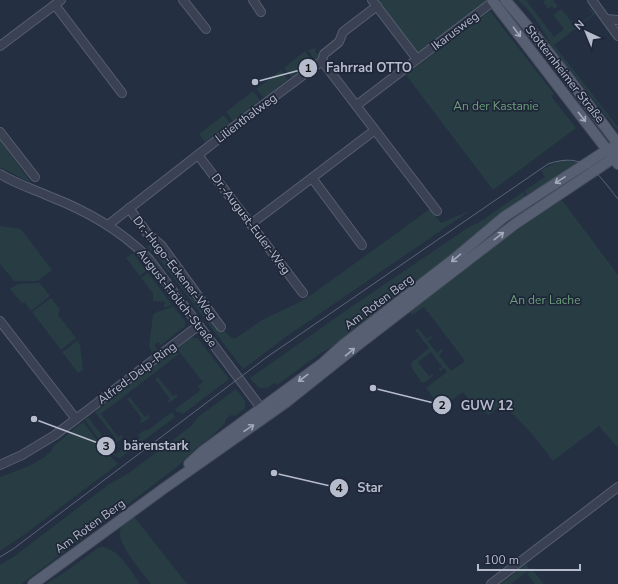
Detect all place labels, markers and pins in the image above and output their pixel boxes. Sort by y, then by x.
callout: Fahrrad OTTO [298,55,420,80]
callout: GUW 12 [432,393,521,418]
callout: bärenstark [96,433,197,458]
callout: Star [329,475,391,500]

